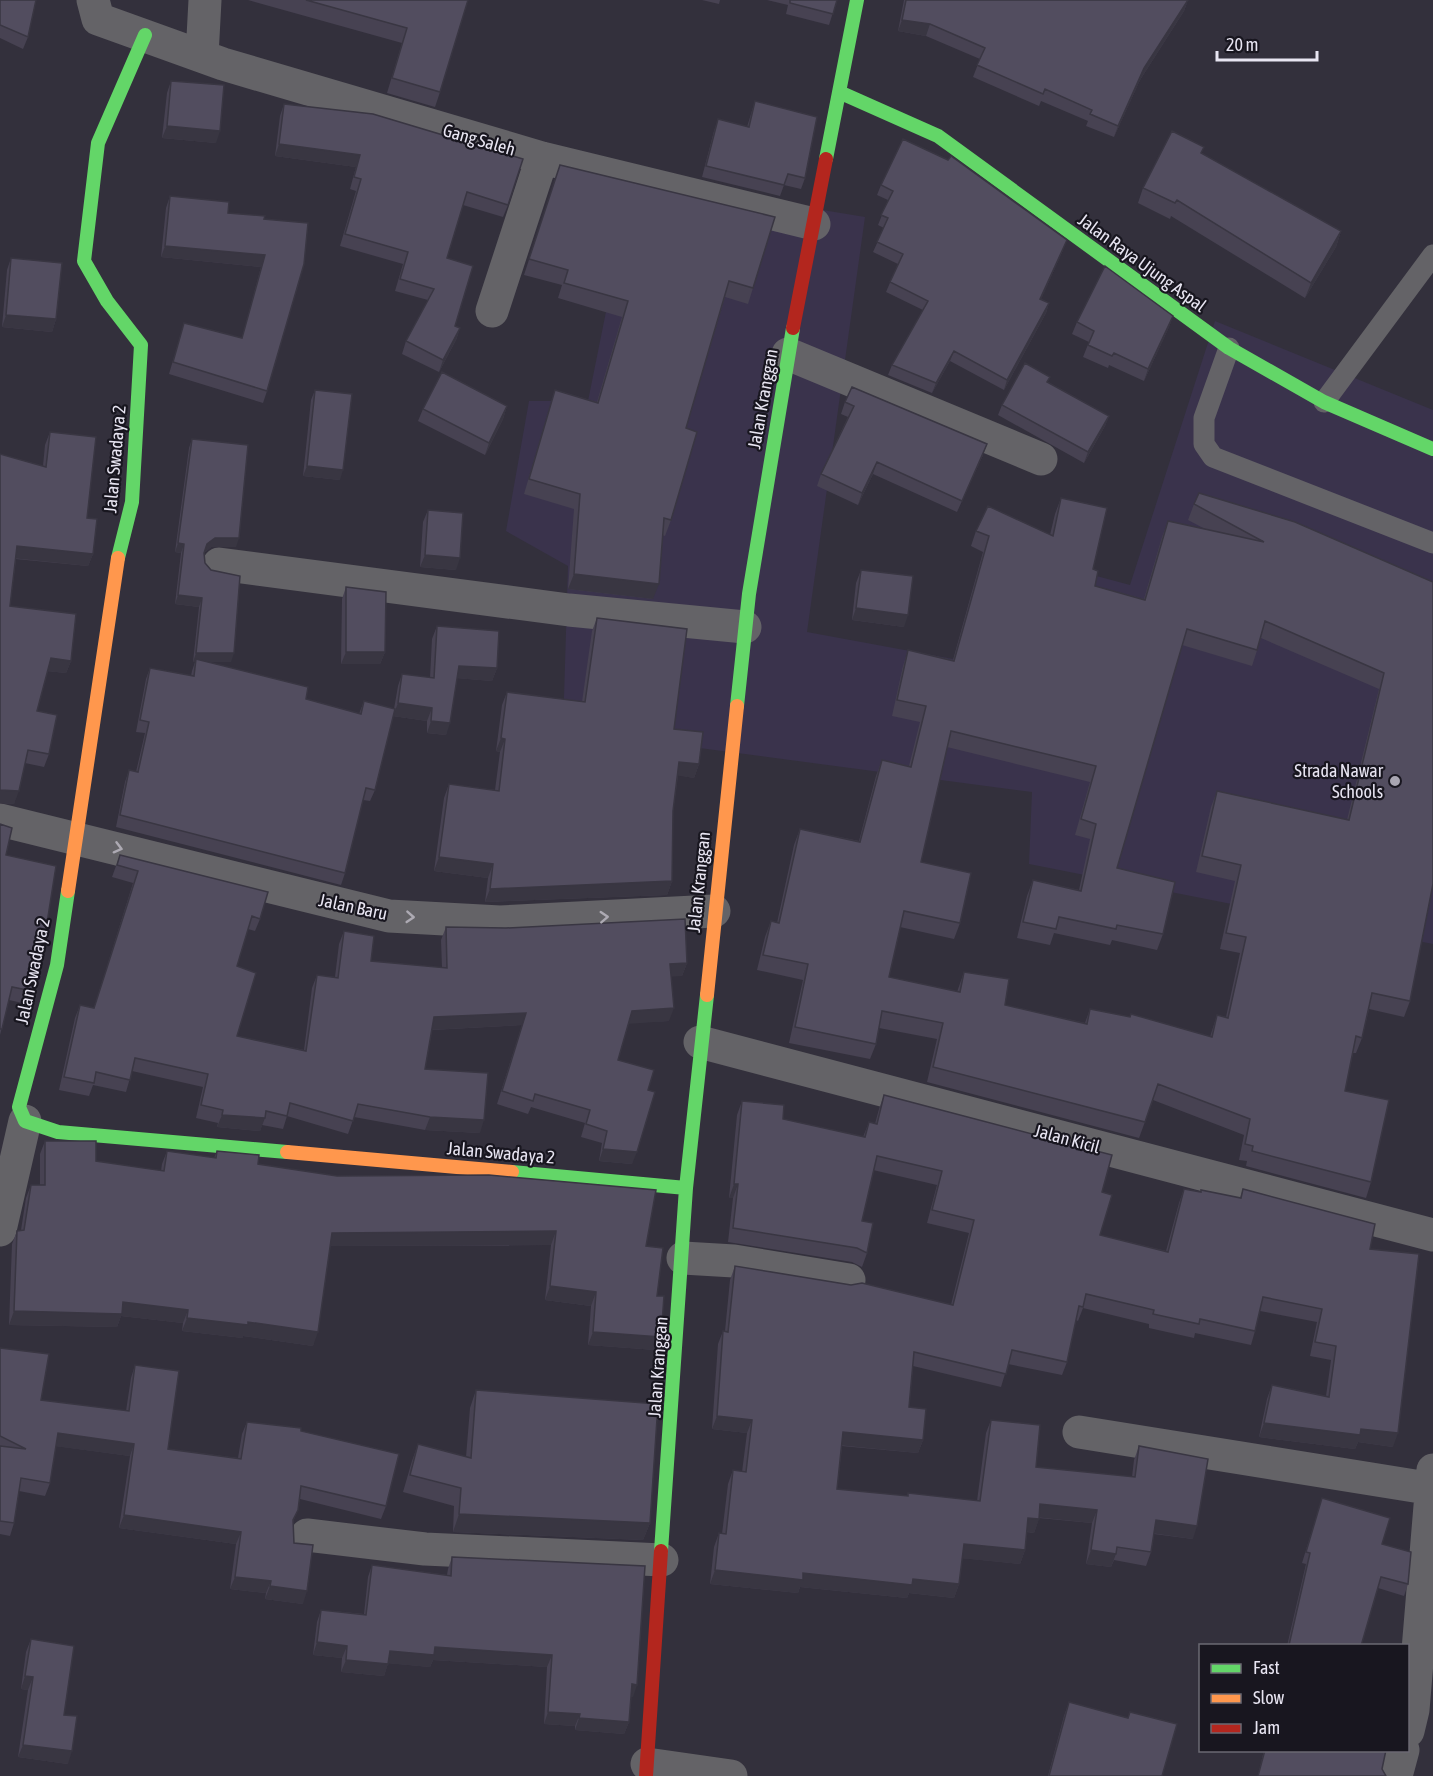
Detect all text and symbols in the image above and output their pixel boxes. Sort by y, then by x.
scale bar [1217,24,1318,62]
text: 20 m [1226,34,1258,55]
street label: Gang Saleh [441,119,518,160]
street label: Jalan Raya Ujung Aspal [1074,209,1211,316]
street label: Jalan Kranggan [743,347,782,451]
street label: Jalan Swadaya 2 [99,404,130,514]
place label: Strada Nawar Schools [1294,760,1384,802]
marker: Strada Nawar Schools [1388,774,1402,788]
street label: Jalan Kranggan [683,831,714,933]
one-way arrow [113,840,123,853]
street label: Jalan Baru [317,889,389,924]
one-way arrow [405,910,414,923]
one-way arrow [600,911,609,924]
street label: Jalan Swadaya 2 [11,916,54,1026]
street label: Jalan Kicil [1032,1120,1102,1157]
street label: Jalan Swadaya 2 [446,1137,556,1168]
street label: Jalan Kranggan [643,1316,672,1418]
legend [1199,1644,1409,1752]
text: Fast [1253,1657,1280,1678]
text: Slow [1253,1687,1284,1708]
text: Jam [1253,1717,1280,1738]

